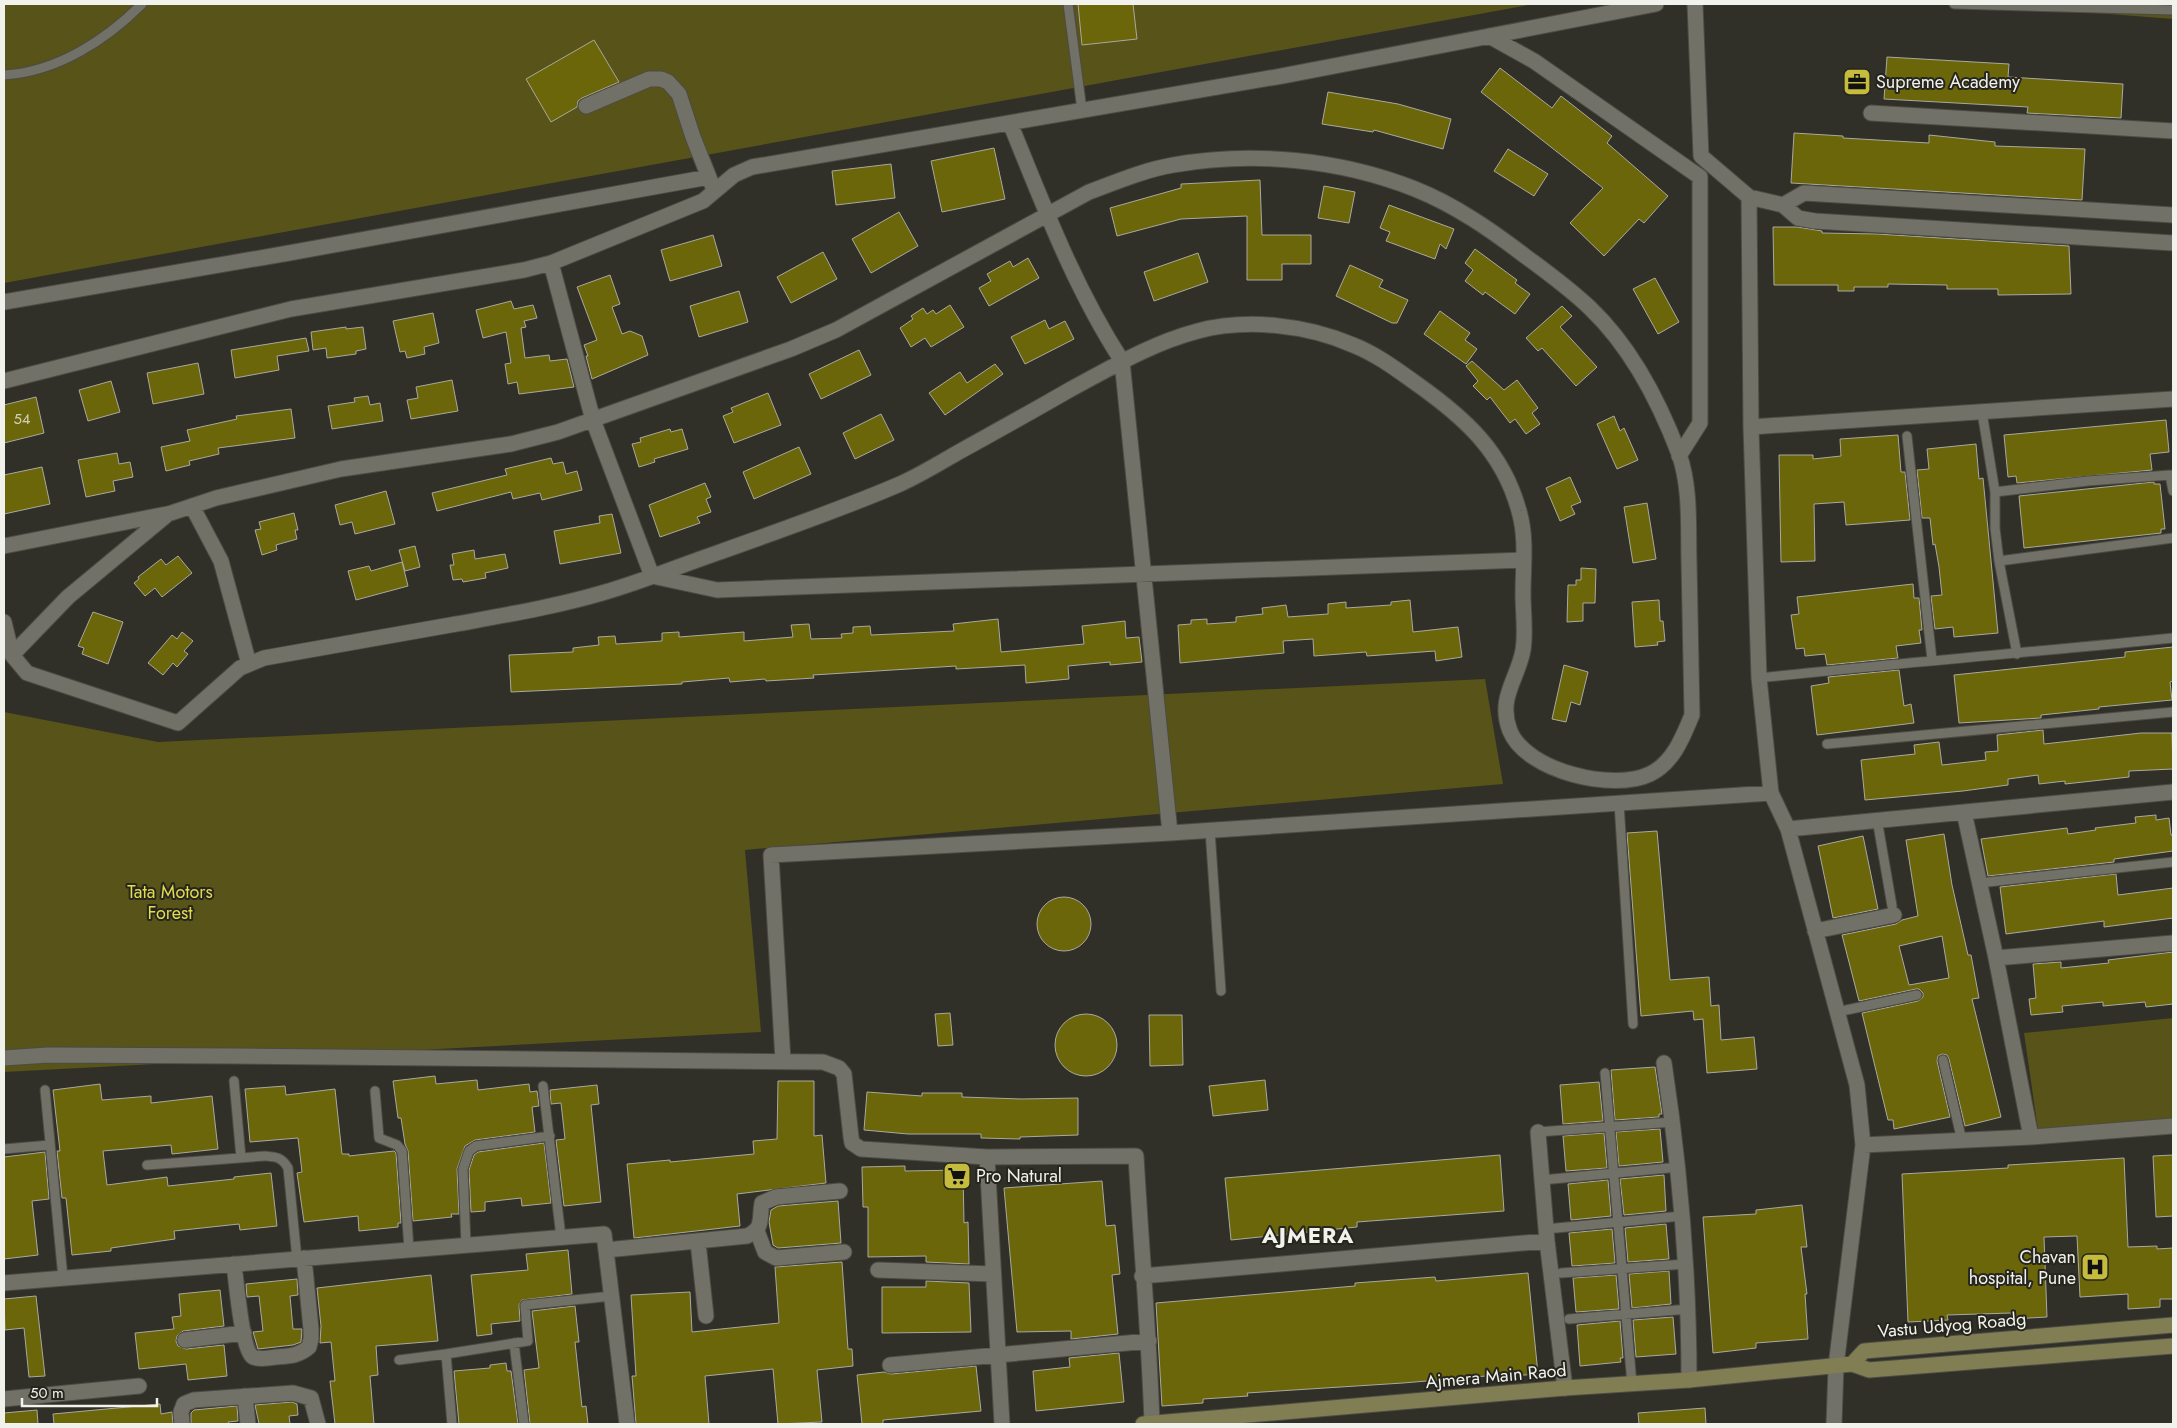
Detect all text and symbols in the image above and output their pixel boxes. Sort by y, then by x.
office icon: Supreme Academy [1842,67,1872,97]
place label: Supreme Academy [1876,69,2020,95]
house number: 54 [13,408,31,430]
park label: Tata Motors Forest [127,879,213,926]
supermarket icon: Pro Natural [942,1161,972,1191]
place label: Pro Natural [976,1163,1062,1189]
district label: AJMERA [1261,1219,1354,1251]
place label: Chavan hospital, Pune [1969,1244,2076,1291]
hospital icon: Chavan hospital, Pune [2080,1252,2110,1282]
street label: Vastu Udyog Roadg [1877,1306,2027,1344]
street label: Ajmera Main Raod [1424,1357,1568,1395]
scale bar [22,1376,158,1408]
text: 50 m [30,1382,64,1404]

